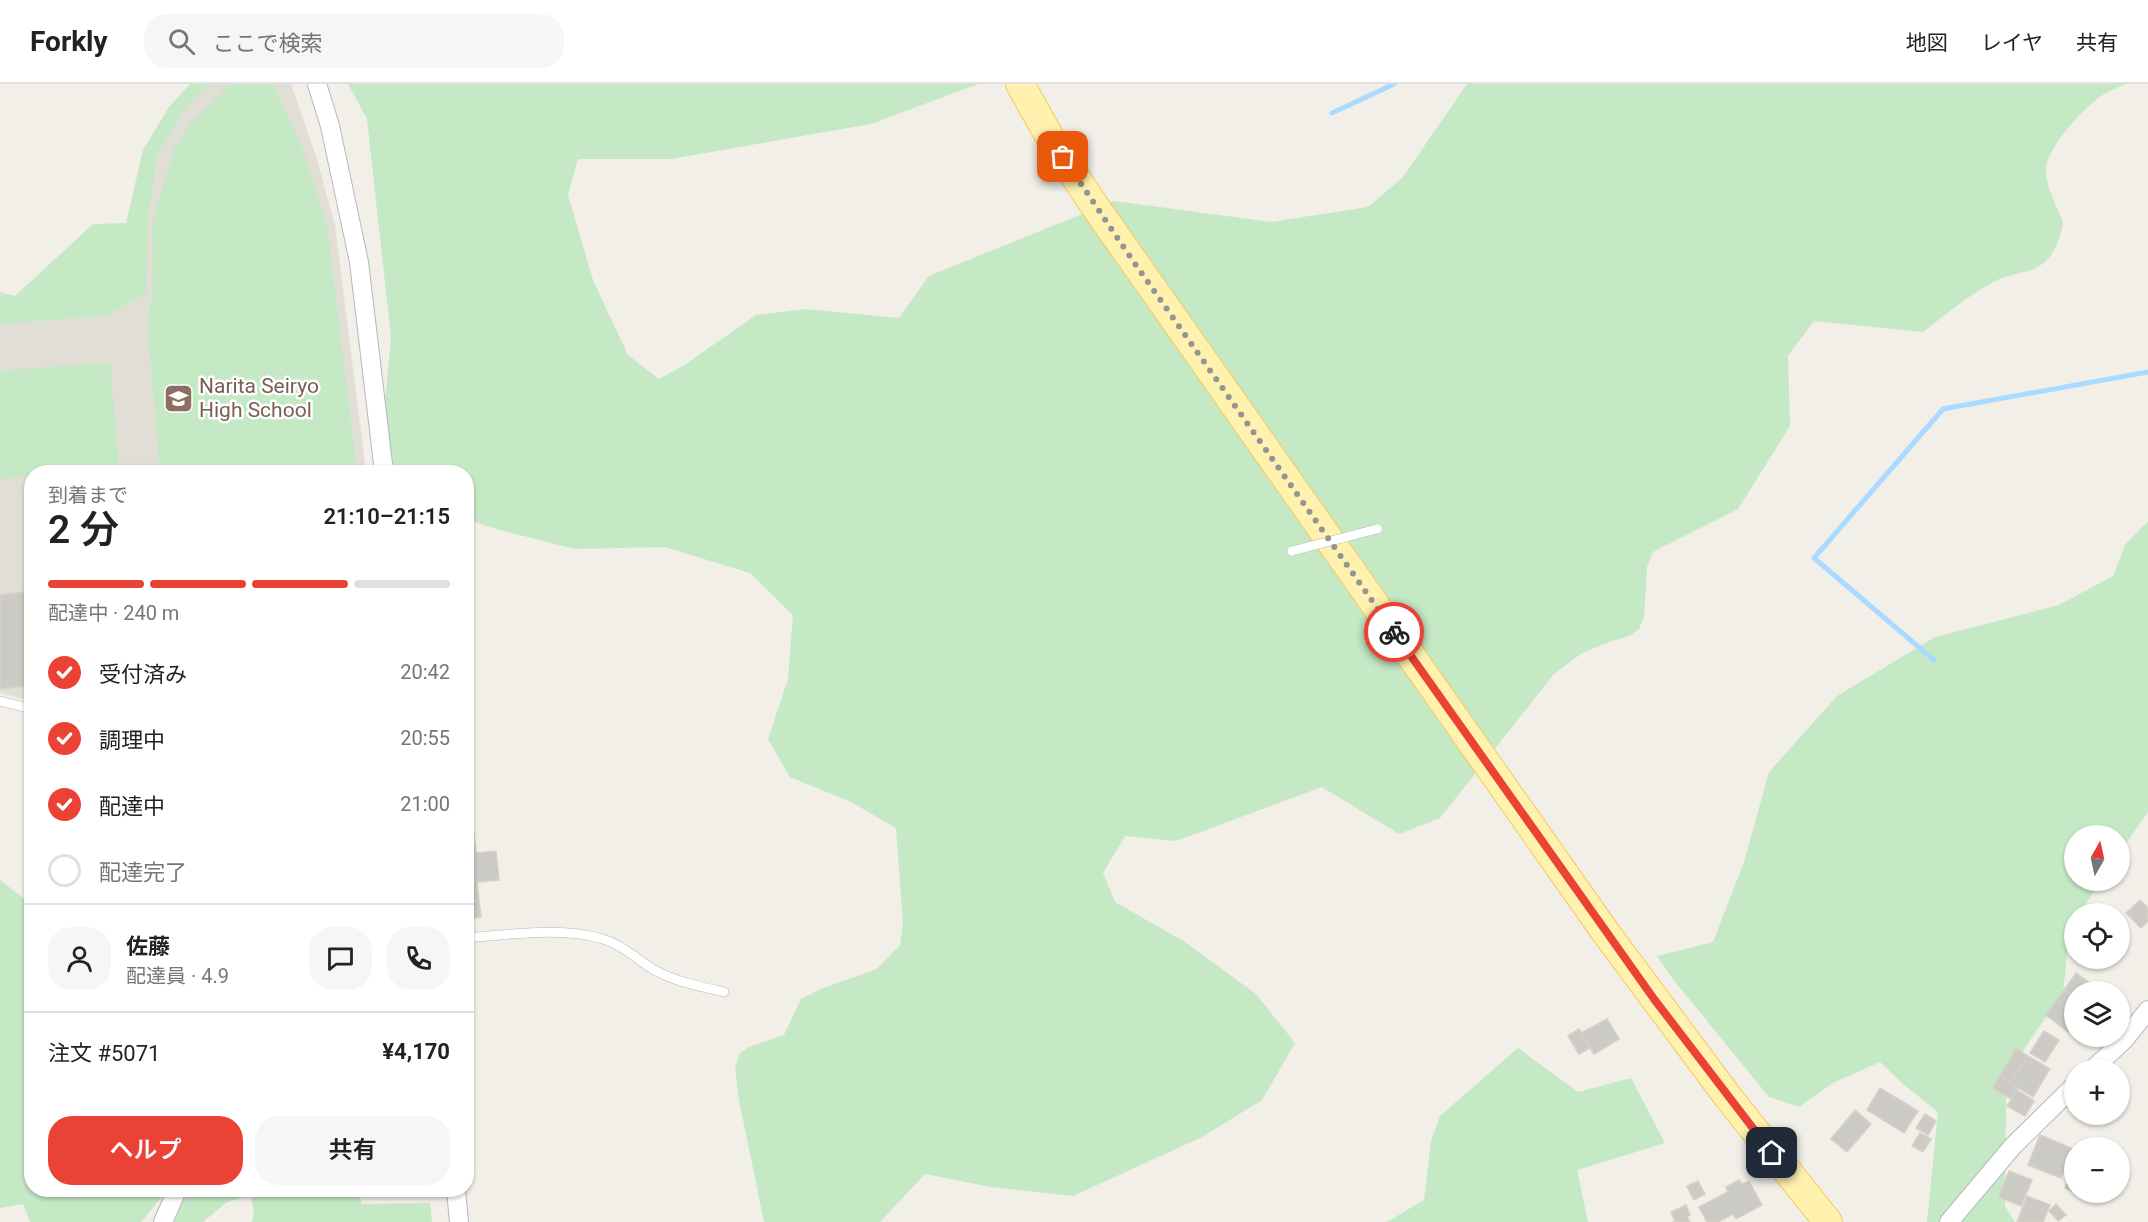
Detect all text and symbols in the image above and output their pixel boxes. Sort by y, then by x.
search box [144,14,564,68]
text: Forkly [30,25,108,58]
icon: search [165,25,198,58]
text: ここで検索 [213,31,323,56]
text: 地図 [1906,31,1948,55]
text: レイヤ [1981,31,2043,55]
text: 共有 [2076,31,2118,55]
pin [1037,131,1088,182]
icon: bag [1046,140,1079,173]
place label: Narita Seiryo High School [199,374,319,422]
school or university icon: Narita Seiryo High School [162,382,194,414]
text: 到着まで [48,483,128,507]
text: 21:10–21:15 [323,504,450,529]
text: 2 分 [48,507,119,553]
text: 配達中 · 240 m [48,601,179,625]
courier [1364,602,1424,662]
icon: bike [1378,616,1411,649]
icon: check [48,656,81,689]
text: 20:42 [400,660,450,684]
text: 受付済み [99,662,187,687]
icon: check [48,722,81,755]
text: 20:55 [400,726,450,750]
text: 調理中 [99,728,165,753]
icon: check [48,788,81,821]
text: 21:00 [400,792,450,816]
text: 配達中 [99,794,165,819]
north arrow [2064,825,2130,891]
map controls [2064,825,2130,1203]
text: 配達完了 [99,860,187,885]
button: locate [2064,903,2130,969]
button: person [48,927,111,990]
button: chat [309,927,372,990]
button: phone [387,927,450,990]
text: 佐藤 [126,934,170,959]
text: 配達員 · 4.9 [126,964,229,988]
button: layers [2064,981,2130,1047]
text: ¥4,170 [382,1039,450,1064]
text: 注文 #5071 [48,1041,160,1066]
button: + [2064,1059,2130,1125]
button: ヘルプ [48,1116,243,1185]
button: 共有 [255,1116,450,1185]
pin [1746,1127,1797,1178]
icon: home [1755,1136,1788,1169]
button: − [2064,1137,2130,1203]

